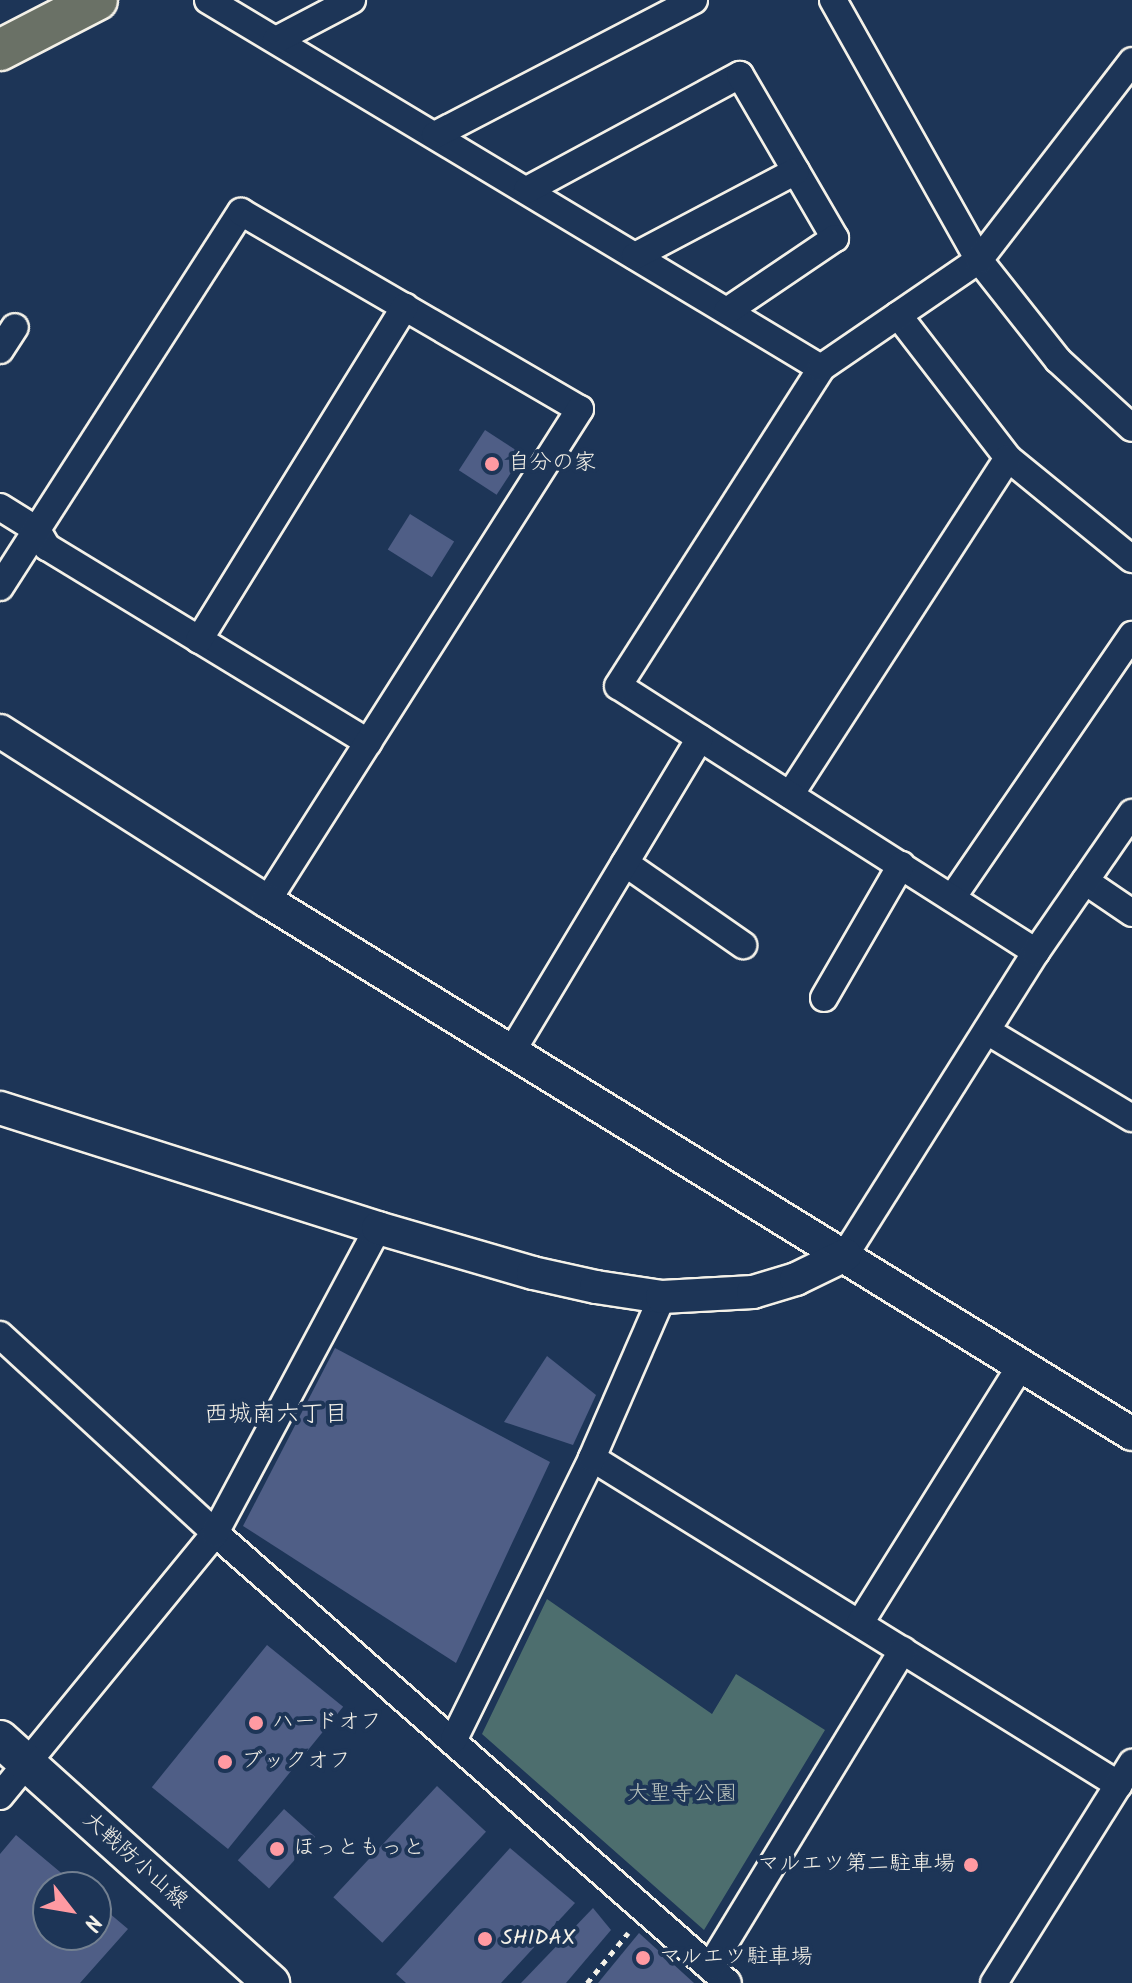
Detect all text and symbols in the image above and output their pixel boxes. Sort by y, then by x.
place label: 自分の家 [508,451,596,477]
marker: 自分の家 [483,455,501,473]
district label: 西城南六丁目 [204,1401,348,1429]
place label: ハードオフ [272,1710,382,1736]
marker: ハードオフ [247,1714,265,1732]
place label: ブックオフ [241,1749,351,1775]
marker: ブックオフ [216,1753,234,1771]
park label: 大聖寺公園 [627,1782,737,1808]
street label: 大戦防小山線 [77,1807,193,1915]
place label: ほっともっと [293,1836,425,1862]
marker: ほっともっと [268,1840,286,1858]
place label: マルエツ第二駐車場 [757,1852,955,1878]
marker: マルエツ第二駐車場 [962,1856,980,1874]
north arrow [32,1871,112,1951]
text: N [73,1908,110,1938]
place label: SHIDAX [501,1926,576,1952]
marker: SHIDAX [476,1930,494,1948]
place label: マルエツ駐車場 [659,1945,813,1971]
marker: マルエツ駐車場 [634,1949,652,1967]

